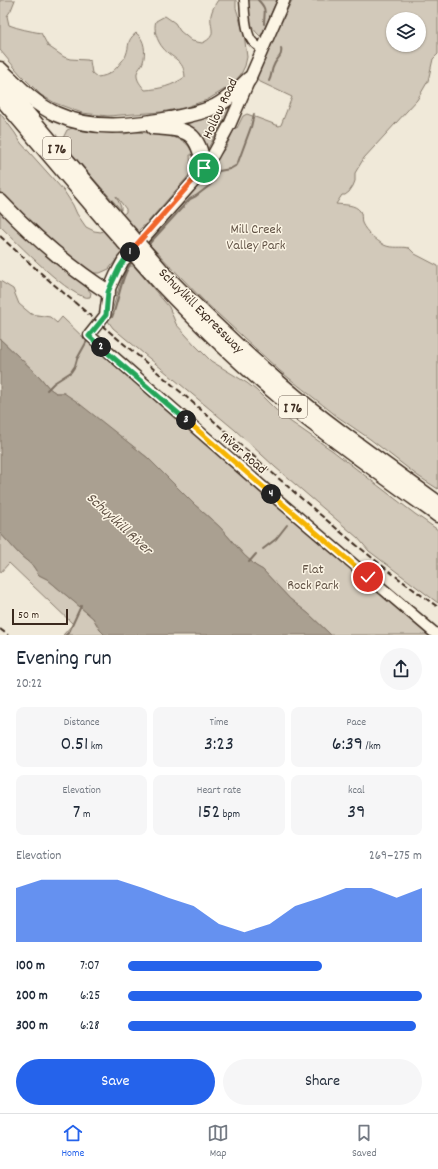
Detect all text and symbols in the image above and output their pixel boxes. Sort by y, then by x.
map controls [386,12,426,52]
button: layers [386,12,426,52]
street label: Hollow Road [198,75,244,142]
road number: I 76 [43,137,71,159]
pin [187,151,221,185]
icon: arrive [193,157,215,179]
park label: Mill Creek Valley Park [227,220,286,256]
pin: 1 [120,242,140,262]
text: 1 [129,244,131,260]
street label: Schuylkill Expressway [153,264,248,359]
pin: 2 [91,337,111,357]
text: 2 [99,339,103,355]
road number: I 76 [279,396,307,418]
pin: 3 [176,410,196,430]
text: 3 [184,412,188,428]
street label: River Road [215,428,270,479]
pin: 4 [261,484,281,504]
text: 4 [269,486,273,502]
water label: Schuylkill River [81,488,158,562]
park label: Flat Rock Park [287,560,339,596]
pin [351,560,385,594]
icon: check [357,566,379,588]
scale bar [12,607,68,626]
text: 50 m [18,608,39,624]
text: Evening run [16,644,112,675]
button: share [380,648,422,690]
text: 20:22 [16,675,42,694]
text: Distance [64,715,100,731]
text: Time [210,715,228,731]
text: Pace [347,715,366,731]
text: 0.51 [60,731,88,759]
text: 3:23 [204,731,234,759]
text: 6:39 [332,731,363,759]
text: km [88,739,103,755]
text: /km [363,739,381,755]
text: Elevation [63,783,101,799]
text: Heart rate [197,783,241,799]
text: kcal [348,783,365,799]
text: 7 [73,799,80,827]
text: 152 [198,799,220,827]
text: 39 [347,799,365,827]
text: m [80,807,91,823]
text: bpm [220,807,240,823]
text: Elevation [16,847,61,866]
text: 269–275 m [369,847,422,866]
text: 100 m [16,957,45,976]
text: 7:07 [80,957,99,976]
text: 200 m [16,987,48,1006]
text: 6:25 [80,987,100,1006]
text: 300 m [16,1017,48,1036]
text: 6:28 [80,1017,99,1036]
button: Save [16,1059,215,1105]
button: Share [223,1059,422,1105]
tab: Home [61,1122,84,1162]
tab: Map [207,1122,229,1162]
tab: Saved [352,1122,377,1162]

